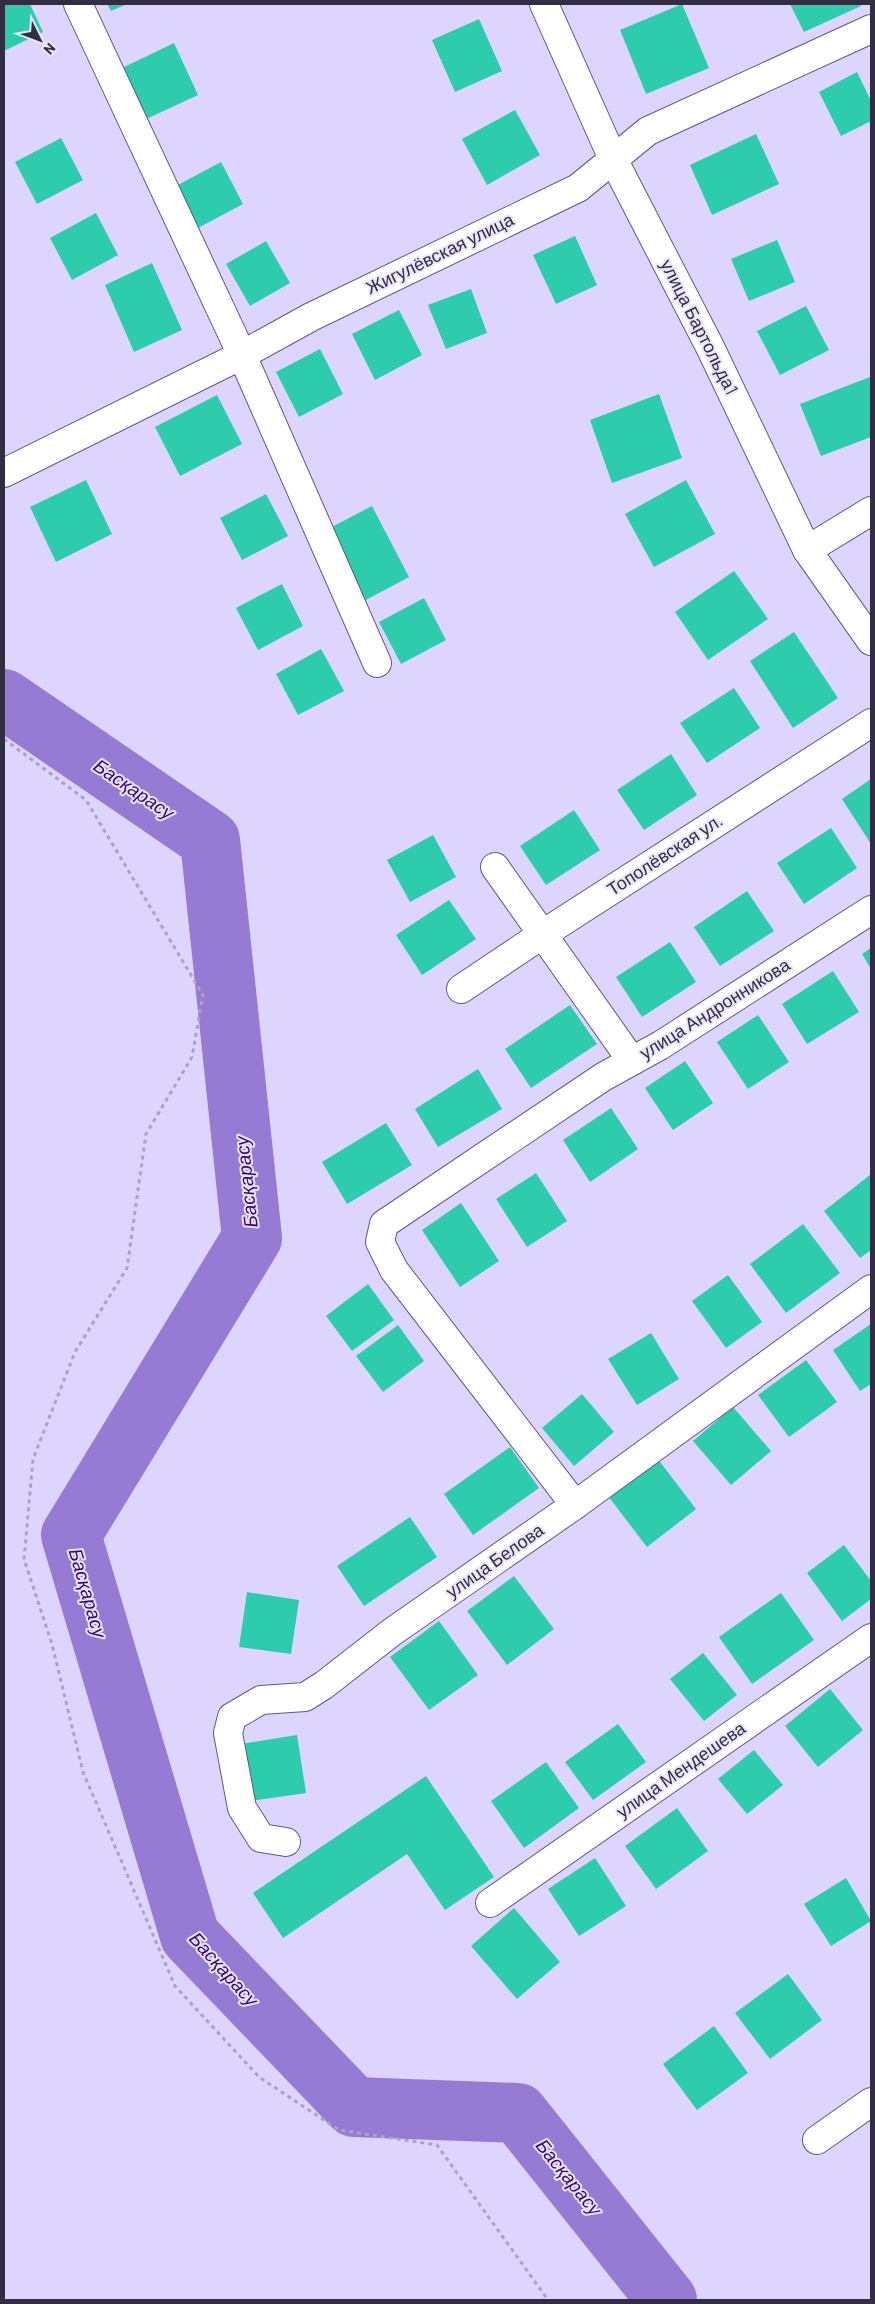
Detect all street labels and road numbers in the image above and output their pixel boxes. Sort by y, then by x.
street label: Жигулёвская улица [362,207,518,298]
street label: улица Бартольда1 [656,255,743,398]
street label: Тополёвская ул. [602,809,726,900]
street label: улица Андронникова [635,952,794,1063]
street label: улица Белова [441,1518,548,1602]
street label: улица Мендешева [612,1716,750,1822]

